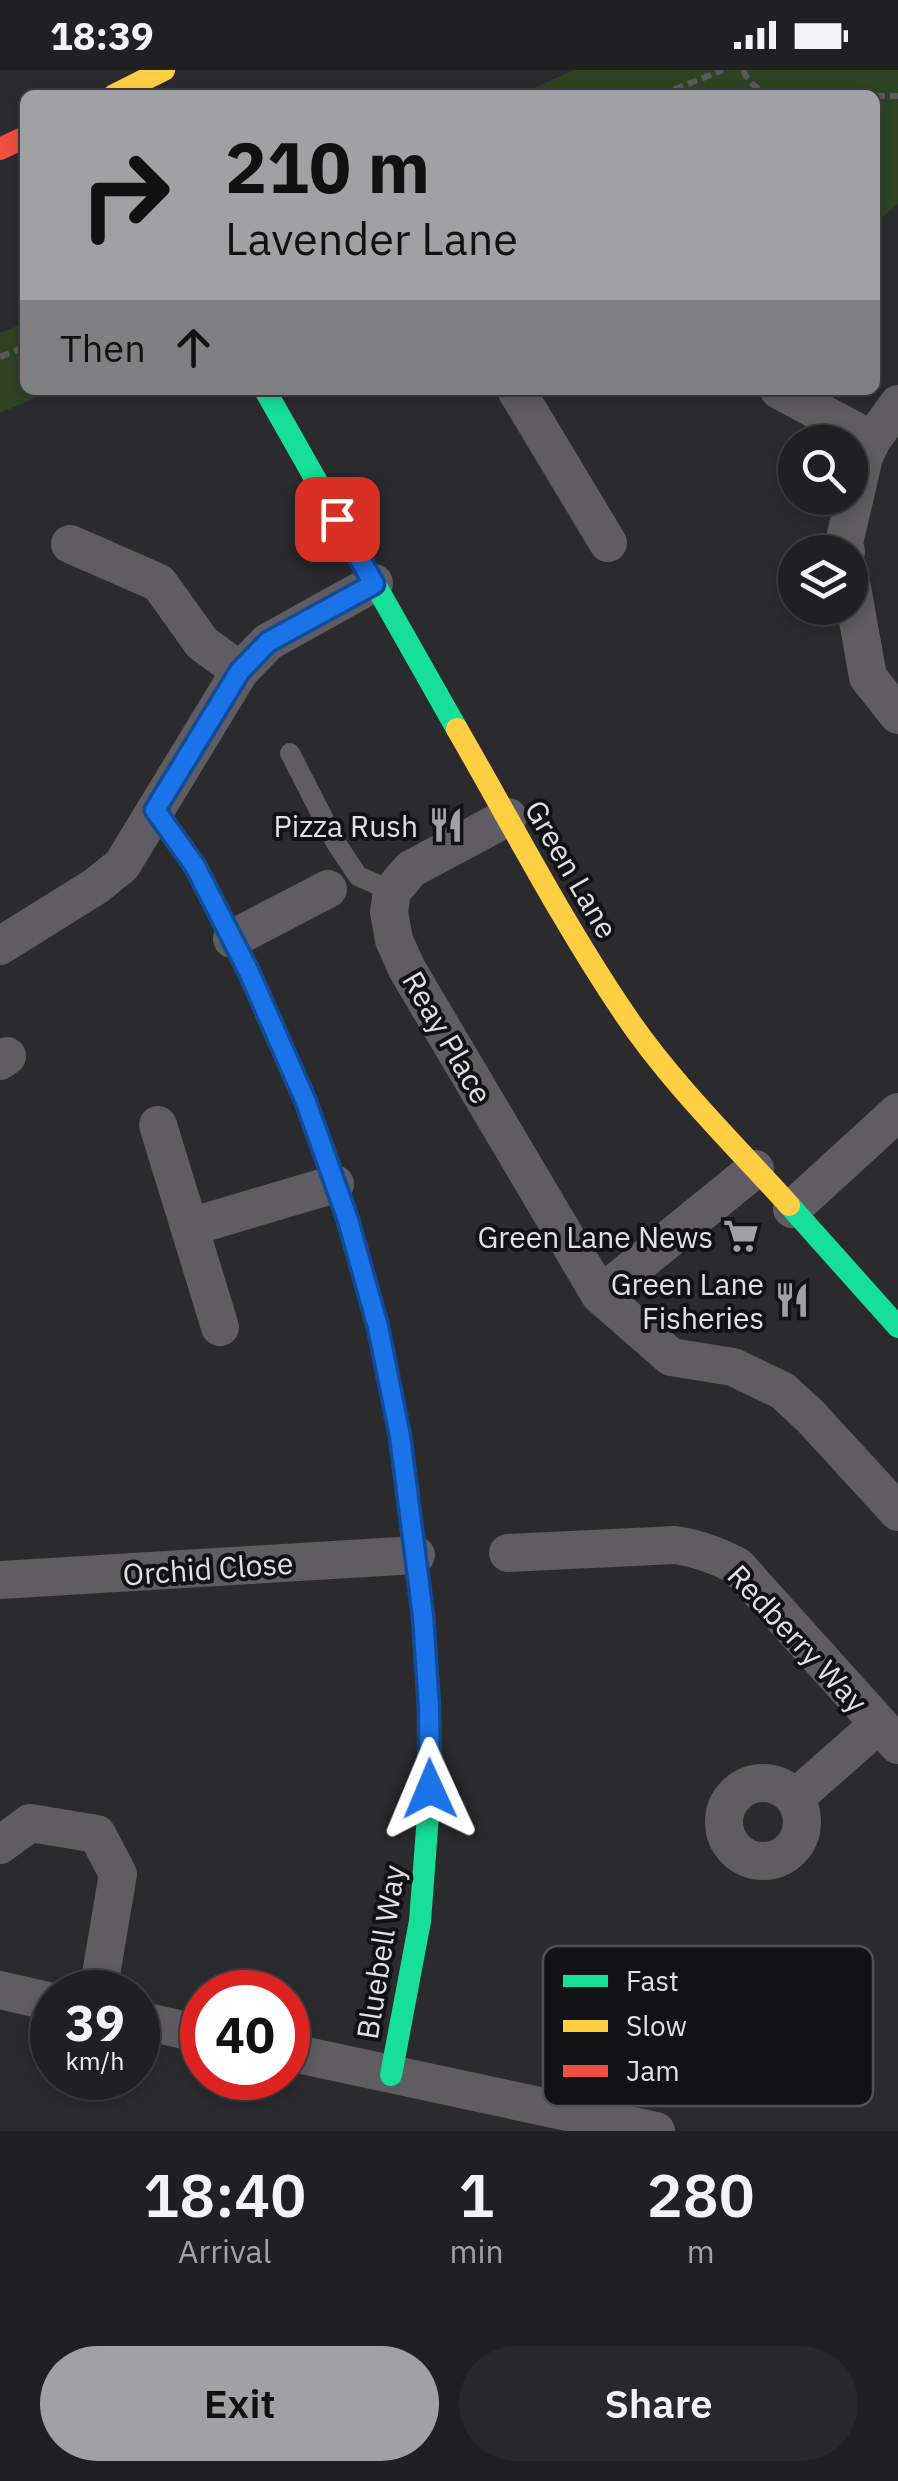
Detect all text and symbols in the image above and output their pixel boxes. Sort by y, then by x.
text: 18:39 [50,11,154,60]
text: 210 m [225,121,430,212]
icon: right [60,130,190,260]
text: Lavender Lane [225,209,518,267]
icon: ahead [166,320,221,375]
text: Then [60,323,146,372]
map controls [778,425,868,625]
button: search [778,425,868,515]
pin [295,477,380,562]
icon: arrive [310,492,365,547]
button: layers [778,535,868,625]
street label: Green Lane [517,793,627,945]
place label: Pizza Rush [273,806,418,845]
restaurant icon: Pizza Rush [427,806,465,844]
street label: Reay Place [394,964,502,1110]
place label: Green Lane News [478,1217,713,1256]
supermarket icon: Green Lane News [722,1217,760,1255]
place label: Green Lane Fisheries [611,1264,764,1337]
restaurant icon: Green Lane Fisheries [773,1281,811,1319]
street label: Orchid Close [121,1543,295,1593]
street label: Redberry Way [720,1556,876,1720]
position arrow [378,1737,482,1841]
street label: Bluebell Way [347,1862,413,2042]
legend [543,1946,873,2106]
text: Fast [626,1962,679,1999]
speed limit sign: 40 [180,1970,310,2100]
text: 39 [65,1990,125,2055]
text: Slow [626,2007,687,2044]
text: km/h [66,2044,124,2077]
text: Jam [626,2052,680,2089]
text: 18:40 [143,2155,306,2234]
text: 1 [459,2155,495,2234]
text: 280 [647,2155,755,2234]
text: Arrival [178,2230,271,2272]
text: min [449,2230,504,2272]
text: m [687,2230,715,2272]
button: Exit [40,2346,439,2461]
button: Share [459,2346,858,2461]

